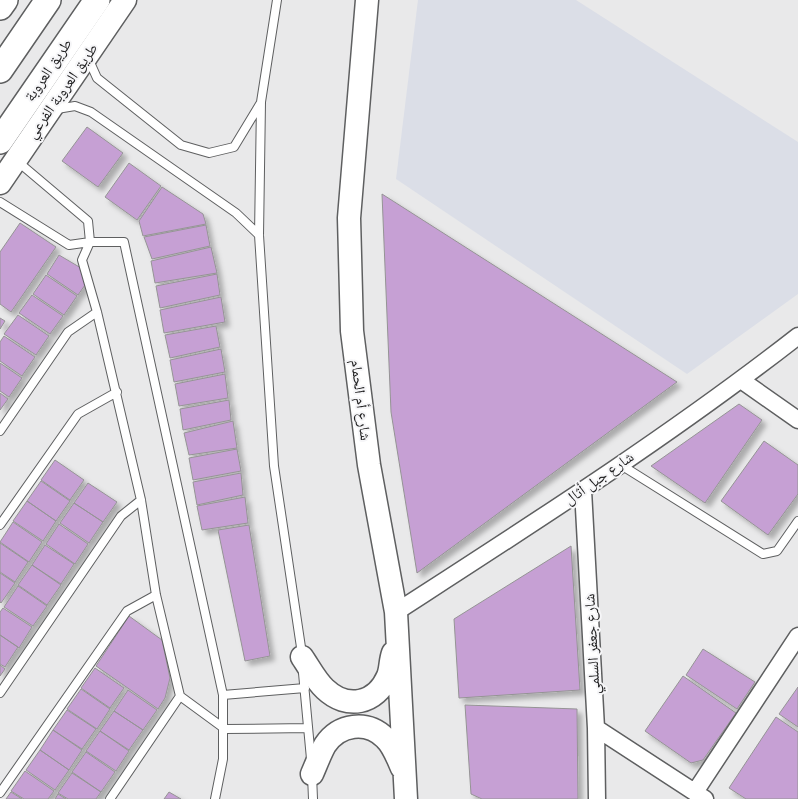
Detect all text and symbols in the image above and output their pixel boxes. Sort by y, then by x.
street label: طريق العروبة [20,35,76,105]
street label: طريق العروبة الفرعي [22,39,104,144]
street label: شارع أم الحمام [346,358,376,442]
street label: شارع جبل أثال [560,447,638,509]
street label: شارع جعفر السلمي [579,593,606,695]

